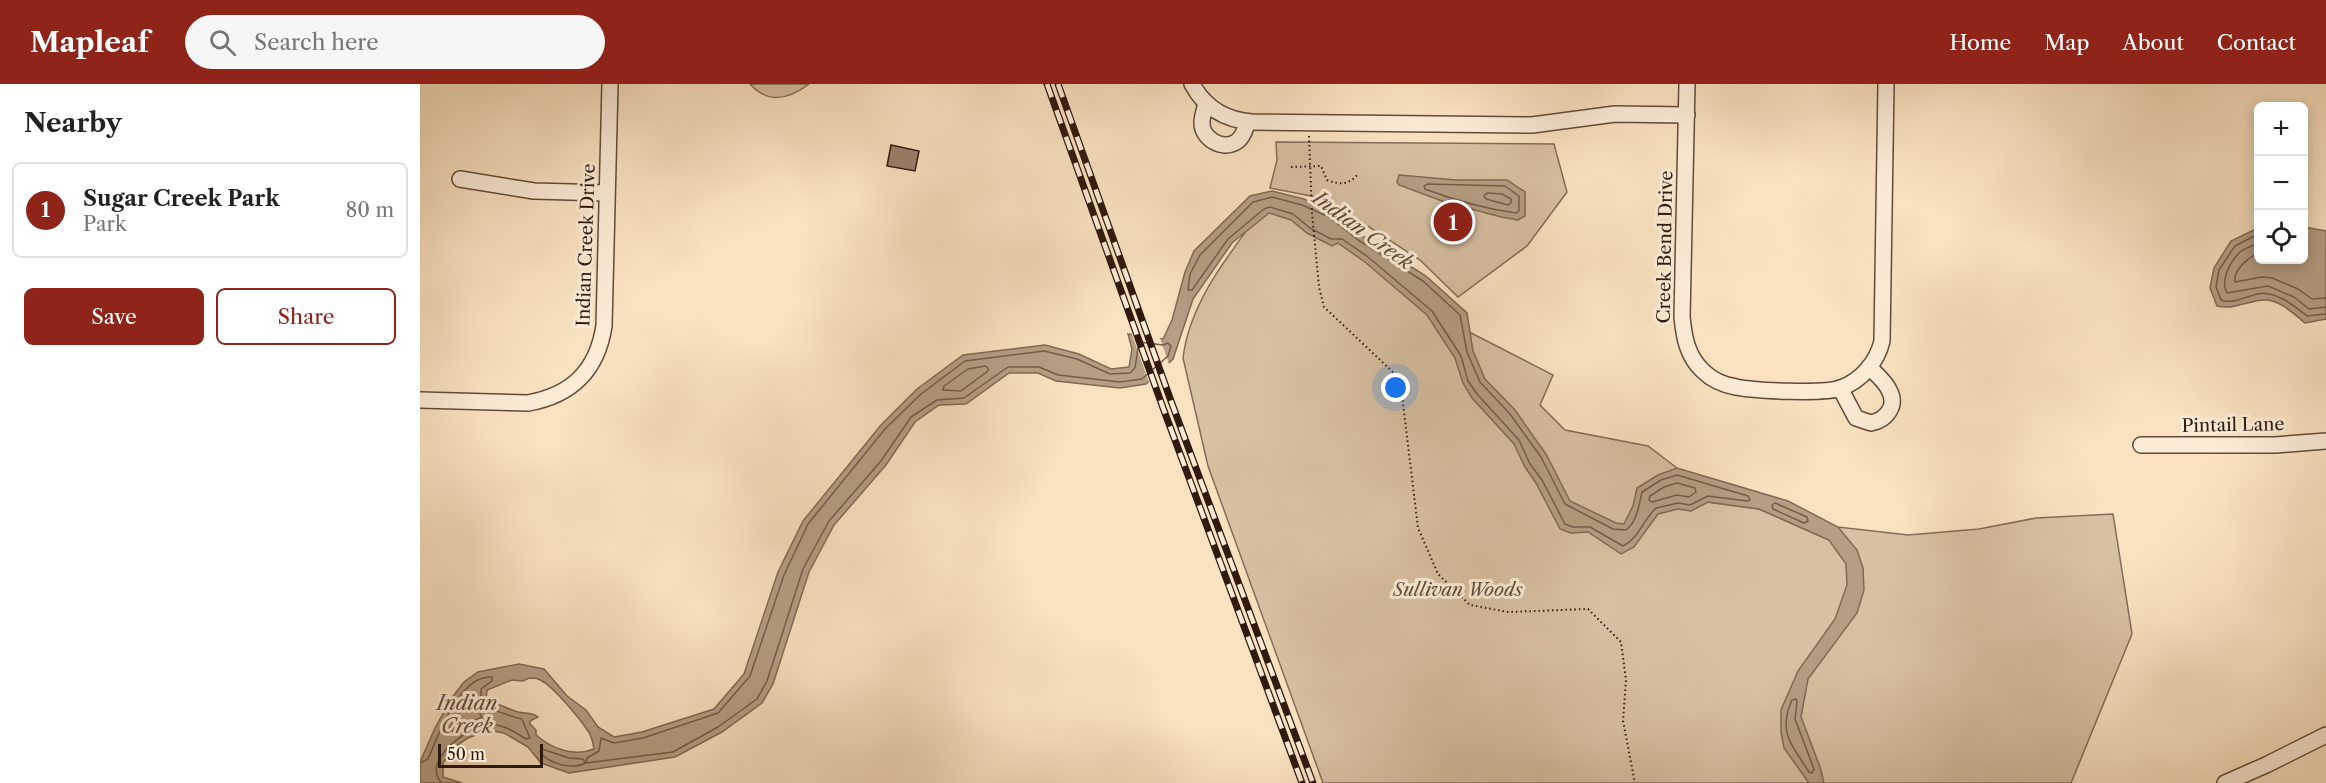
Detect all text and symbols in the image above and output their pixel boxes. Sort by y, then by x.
search box [185,15,605,69]
text: Mapleaf [30,25,149,59]
icon: search [206,26,239,59]
text: Search here [254,29,379,56]
text: Home [1950,30,2011,55]
text: Map [2044,30,2089,55]
text: About [2122,30,2184,55]
text: Contact [2217,30,2296,55]
map controls [2254,102,2308,264]
button: + [2254,102,2308,156]
text: Nearby [24,107,122,139]
button: − [2254,156,2308,210]
street label: Indian Creek Drive [572,163,600,327]
street label: Creek Bend Drive [1653,170,1677,324]
water label: Indian Creek [1307,184,1418,275]
text: Sugar Creek Park [83,185,280,212]
text: 1 [41,198,50,222]
text: 80 m [346,198,394,222]
pin: 1 [1434,200,1472,244]
button: locate [2254,210,2308,264]
text: Park [83,212,126,236]
button: Save [24,288,204,345]
button: Share [216,288,396,345]
your location [1381,373,1410,402]
street label: Pintail Lane [2181,413,2285,437]
park label: Sullivan Woods [1392,579,1523,601]
water label: Indian Creek [435,691,497,738]
scale bar [438,741,543,768]
text: 50 m [447,744,485,764]

